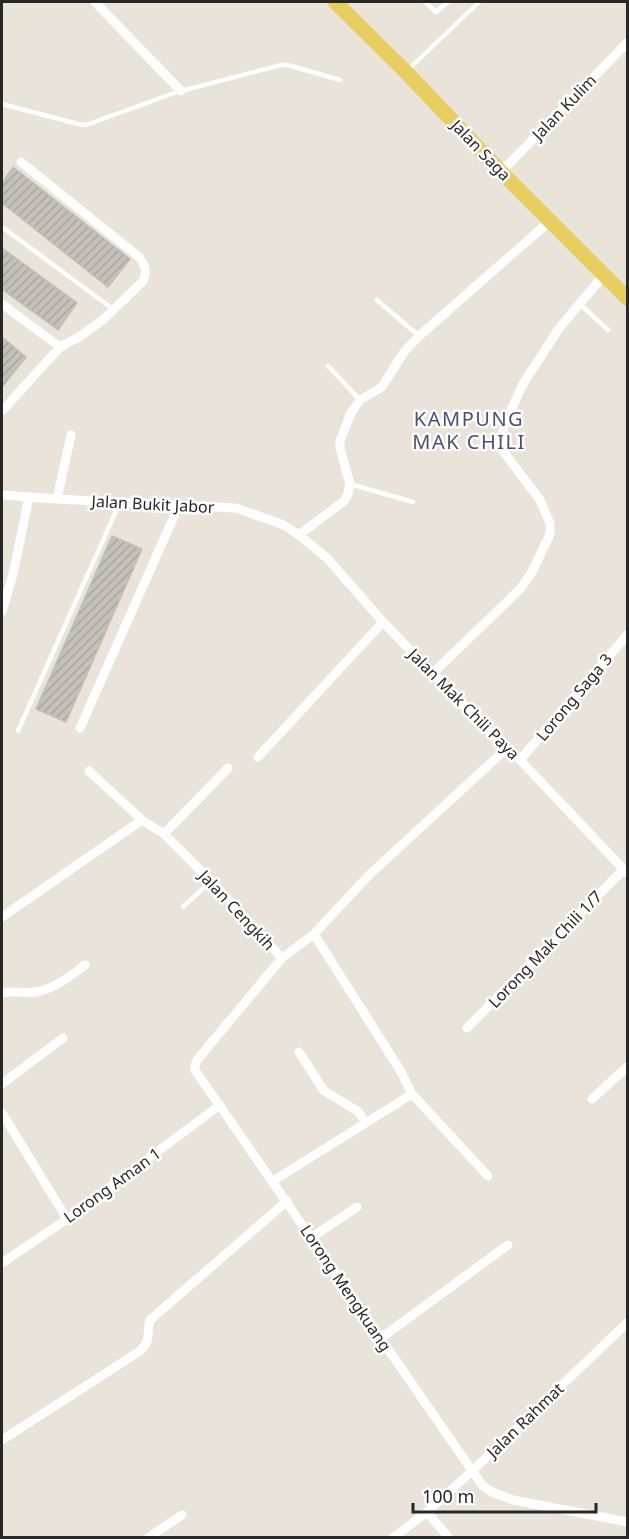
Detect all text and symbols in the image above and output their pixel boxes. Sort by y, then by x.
street label: Jalan Kulim [526,69,601,146]
street label: Jalan Saga [445,113,516,185]
district label: KAMPUNG MAK CHILI [412,405,526,455]
street label: Jalan Bukit Jabor [89,490,215,518]
street label: Jalan Mak Chili Paya [402,642,524,764]
street label: Lorong Saga 3 [531,649,617,745]
street label: Jalan Cengkih [193,864,280,955]
street label: Lorong Mak Chili 1/7 [483,886,607,1012]
street label: Lorong Aman 1 [59,1142,165,1228]
street label: Lorong Mengkuang [295,1220,397,1356]
street label: Jalan Rahmat [480,1378,568,1464]
scale bar [413,1476,596,1514]
text: 100 m [422,1484,474,1508]

